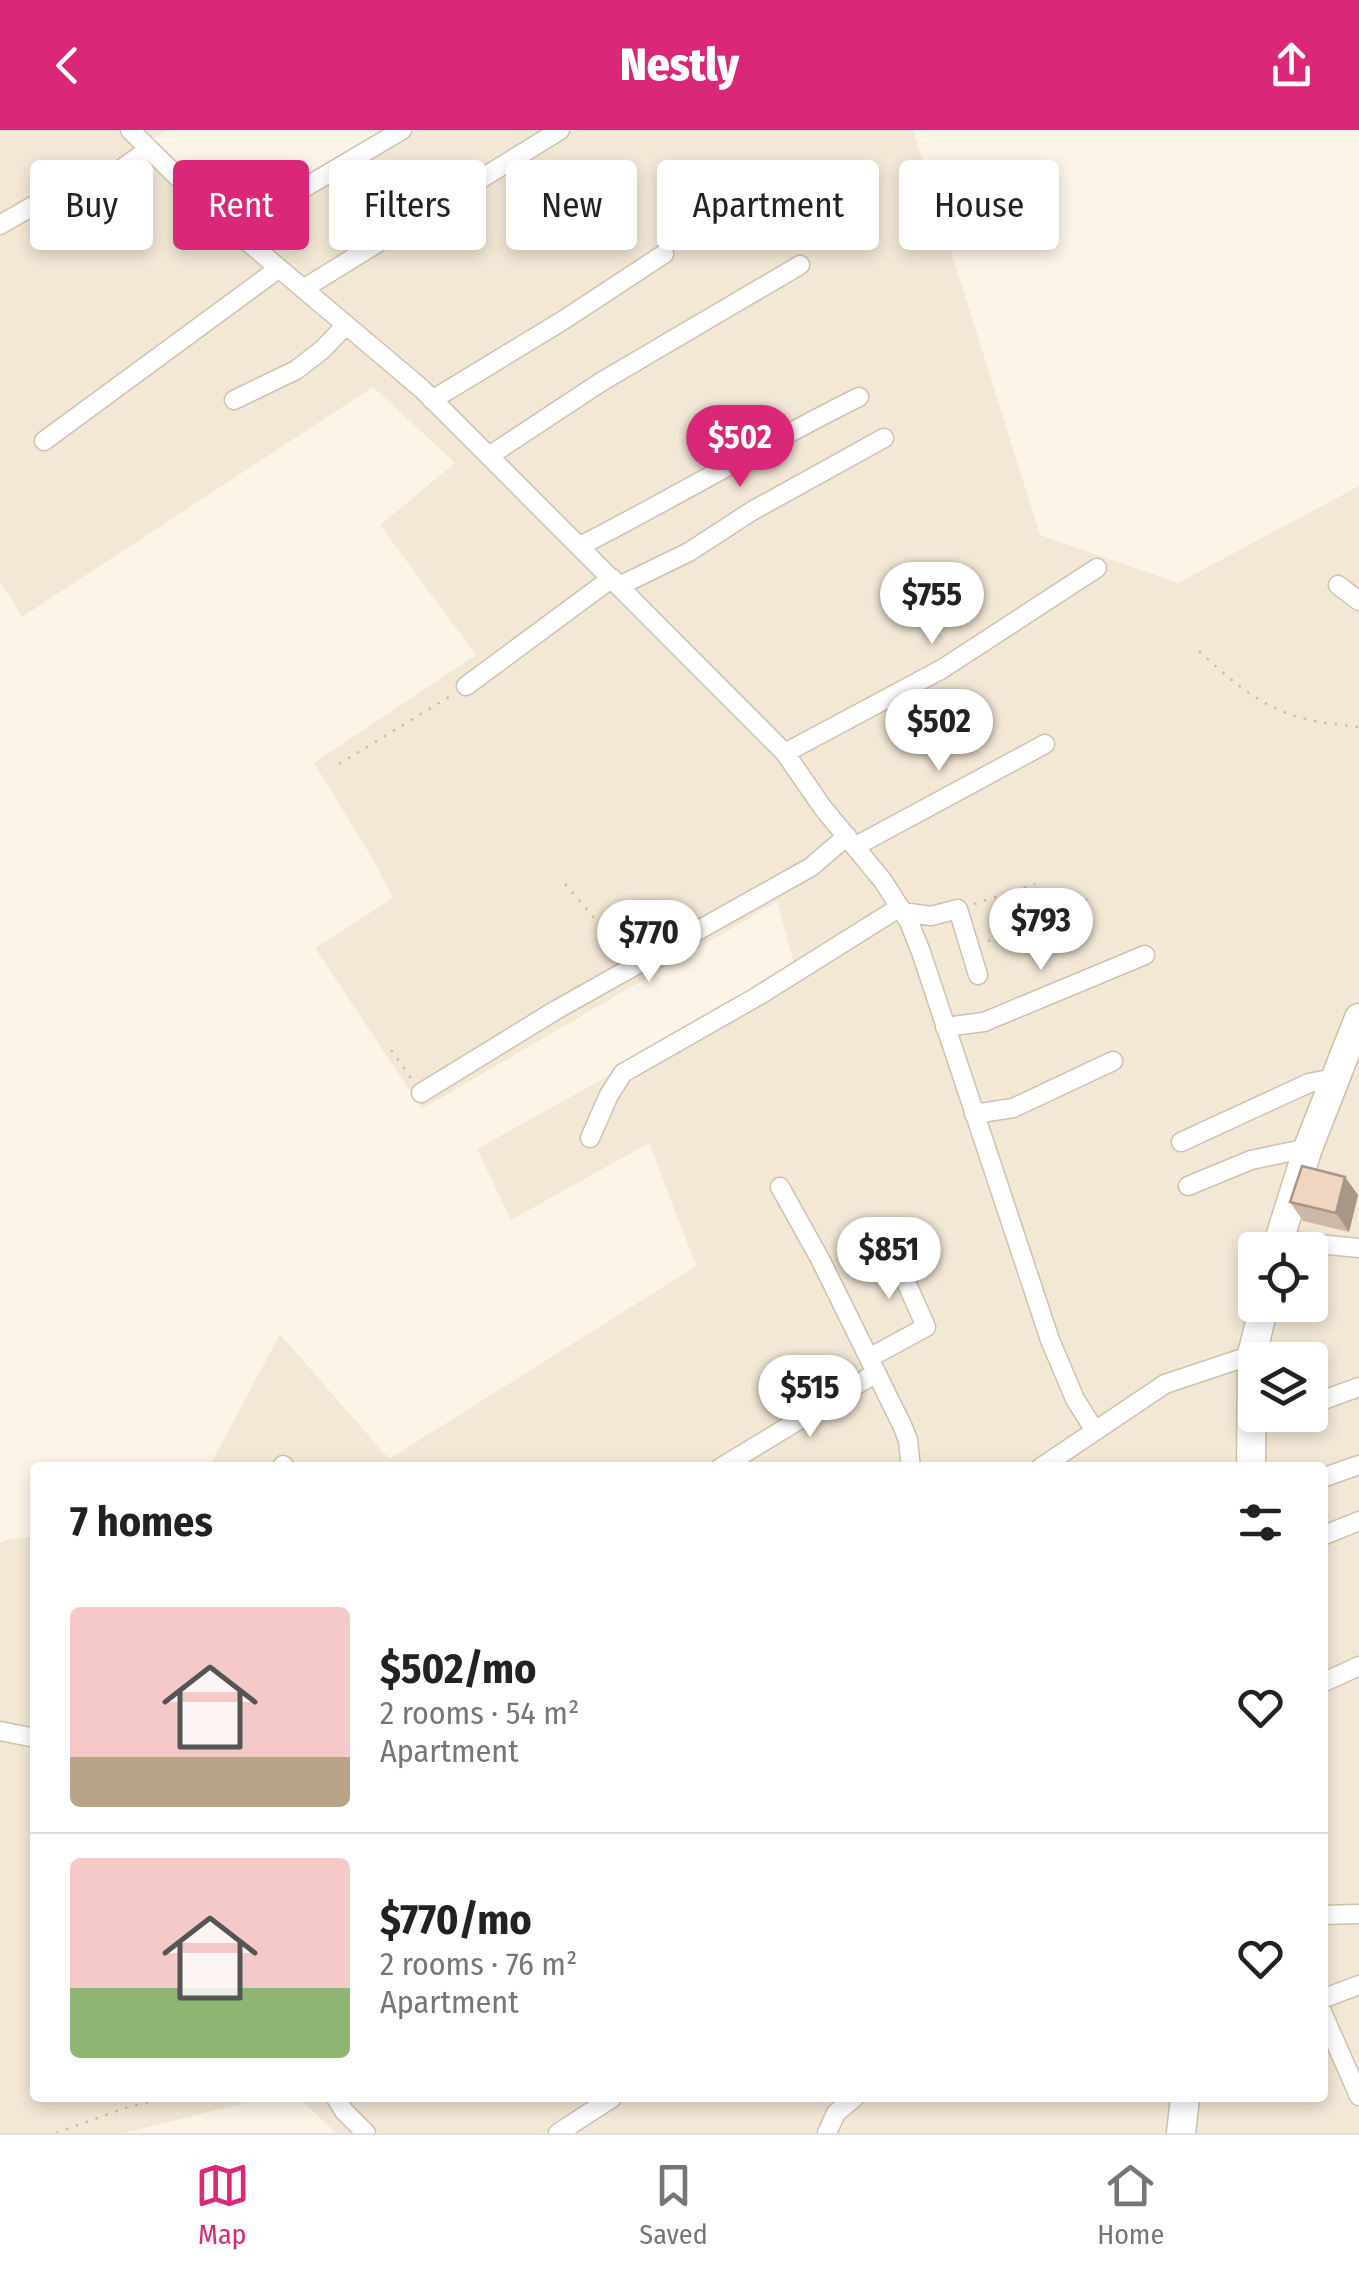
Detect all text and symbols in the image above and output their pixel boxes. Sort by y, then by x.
icon: back [40,38,95,93]
text: Nestly [620,38,739,92]
icon: share [1264,38,1319,93]
chip: Buy [30,160,153,250]
chip: Rent [173,160,309,250]
chip: Filters [329,160,486,250]
chip: New [506,160,637,250]
chip: Apartment [657,160,879,250]
chip: House [899,160,1059,250]
pin: $502 [681,405,799,490]
text: $502 [708,418,772,456]
pin: $755 [873,562,991,647]
text: $755 [902,575,962,613]
pin: $502 [880,689,998,774]
text: $502 [907,702,971,740]
pin: $793 [982,888,1100,973]
pin: $770 [590,900,708,985]
text: $793 [1011,901,1071,939]
text: $770 [619,913,679,951]
pin: $851 [830,1217,948,1302]
text: $851 [859,1230,919,1268]
map controls [1238,1232,1328,1432]
button: locate [1238,1232,1328,1322]
button: layers [1238,1342,1328,1432]
pin: $515 [751,1355,869,1440]
text: $515 [780,1368,840,1406]
icon: filters [1233,1495,1288,1550]
text: 7 homes [70,1497,213,1547]
text: $502/mo [380,1644,536,1694]
icon: home [150,1647,270,1767]
icon: heart [1233,1680,1288,1735]
text: 2 rooms · 54 m² [380,1694,579,1732]
text: Apartment [380,1732,519,1770]
text: $770/mo [380,1895,532,1945]
icon: home [150,1898,270,2018]
icon: heart [1233,1931,1288,1986]
text: 2 rooms · 76 m² [380,1945,577,1983]
text: Apartment [380,1983,519,2021]
tab: Map [195,2158,250,2251]
tab: Saved [639,2158,708,2251]
tab: Home [1097,2158,1164,2251]

